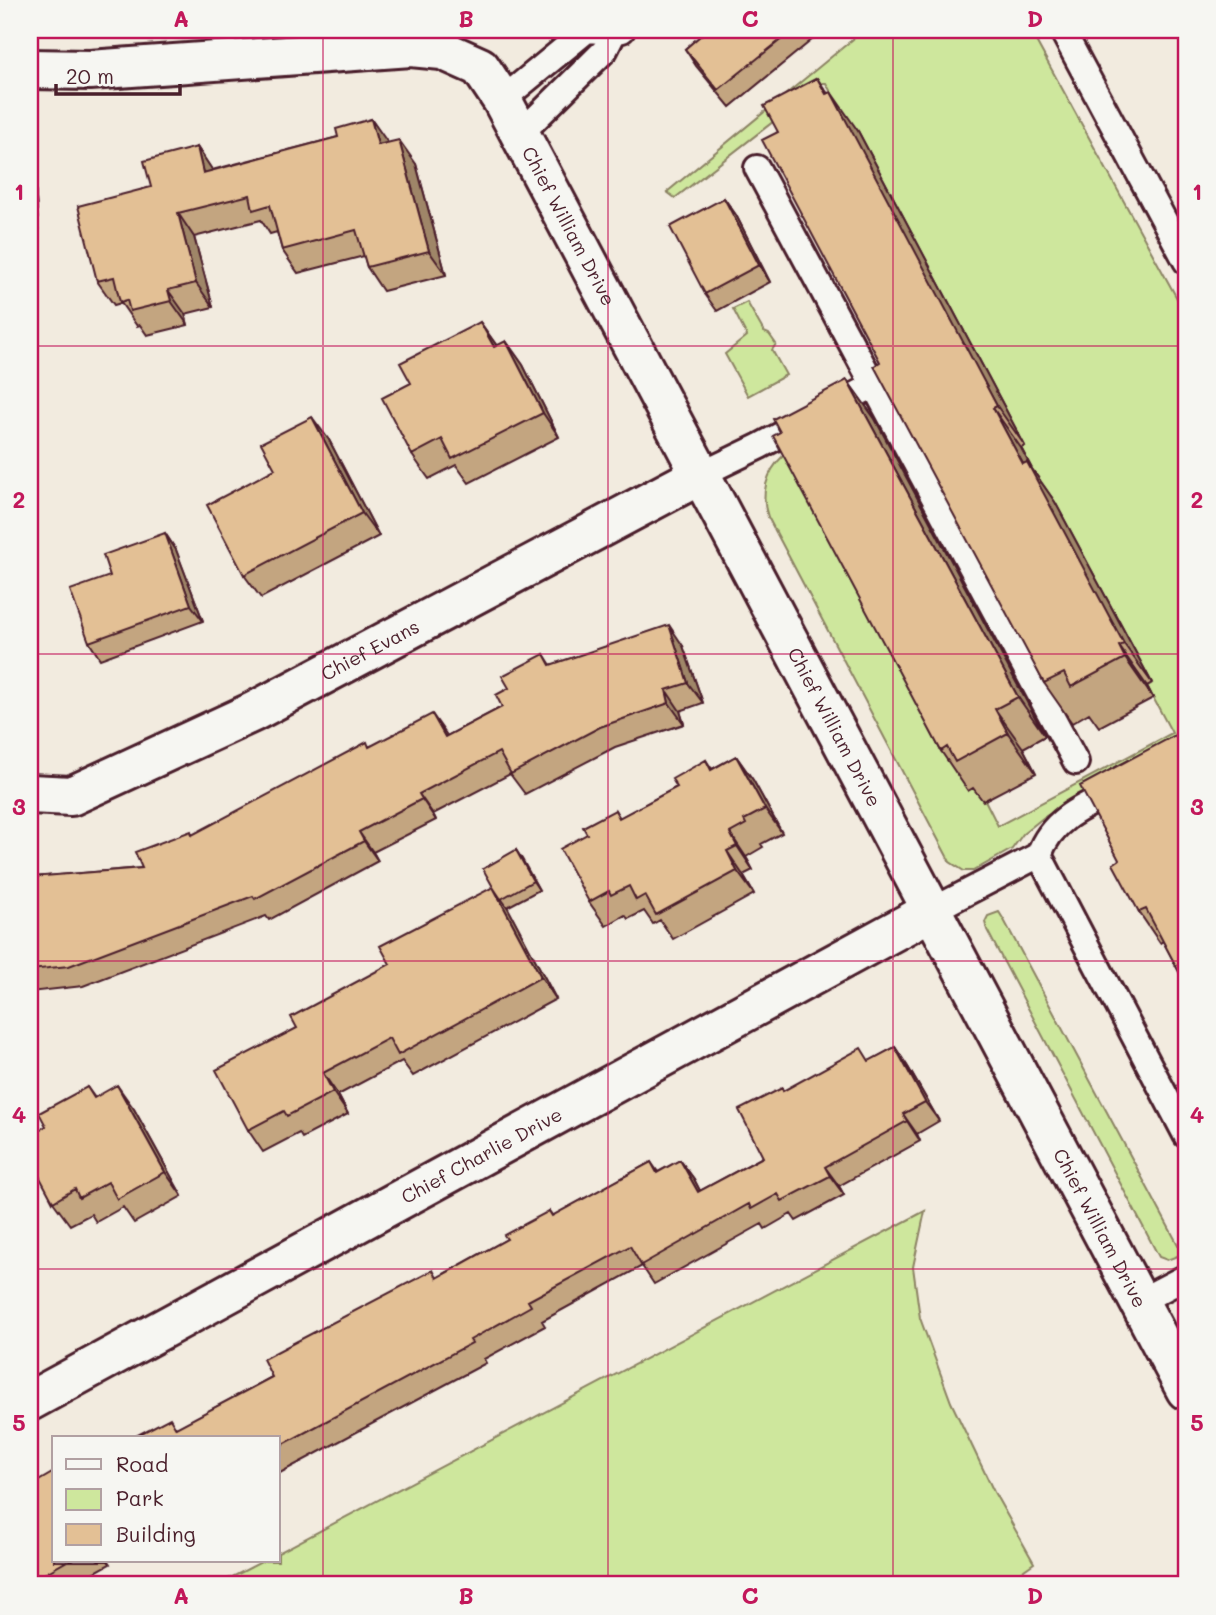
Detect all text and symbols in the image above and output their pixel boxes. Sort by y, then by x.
text: A [173,3,189,33]
text: B [458,3,474,33]
text: C [741,3,759,33]
text: D [1027,3,1043,33]
scale bar [56,52,180,96]
text: 20 m [66,62,114,89]
street label: Chief William Drive [517,142,622,310]
text: 1 [14,176,24,206]
text: 1 [1192,176,1202,206]
text: 2 [13,484,25,514]
text: 2 [1191,484,1203,514]
street label: Chief Evans [316,613,423,686]
street label: Chief William Drive [782,643,887,811]
text: 3 [12,791,26,821]
text: 3 [1190,791,1204,821]
text: 4 [12,1099,26,1129]
text: 4 [1190,1099,1204,1129]
street label: Chief Charlie Drive [396,1101,566,1209]
street label: Chief William Drive [1048,1144,1153,1312]
text: 5 [12,1407,26,1437]
text: 5 [1190,1407,1204,1437]
legend [52,1436,280,1562]
text: Road [116,1450,168,1477]
text: Park [116,1484,164,1511]
text: Building [116,1520,196,1547]
text: A [173,1580,189,1610]
text: B [458,1580,474,1610]
text: C [741,1580,759,1610]
text: D [1027,1580,1043,1610]

